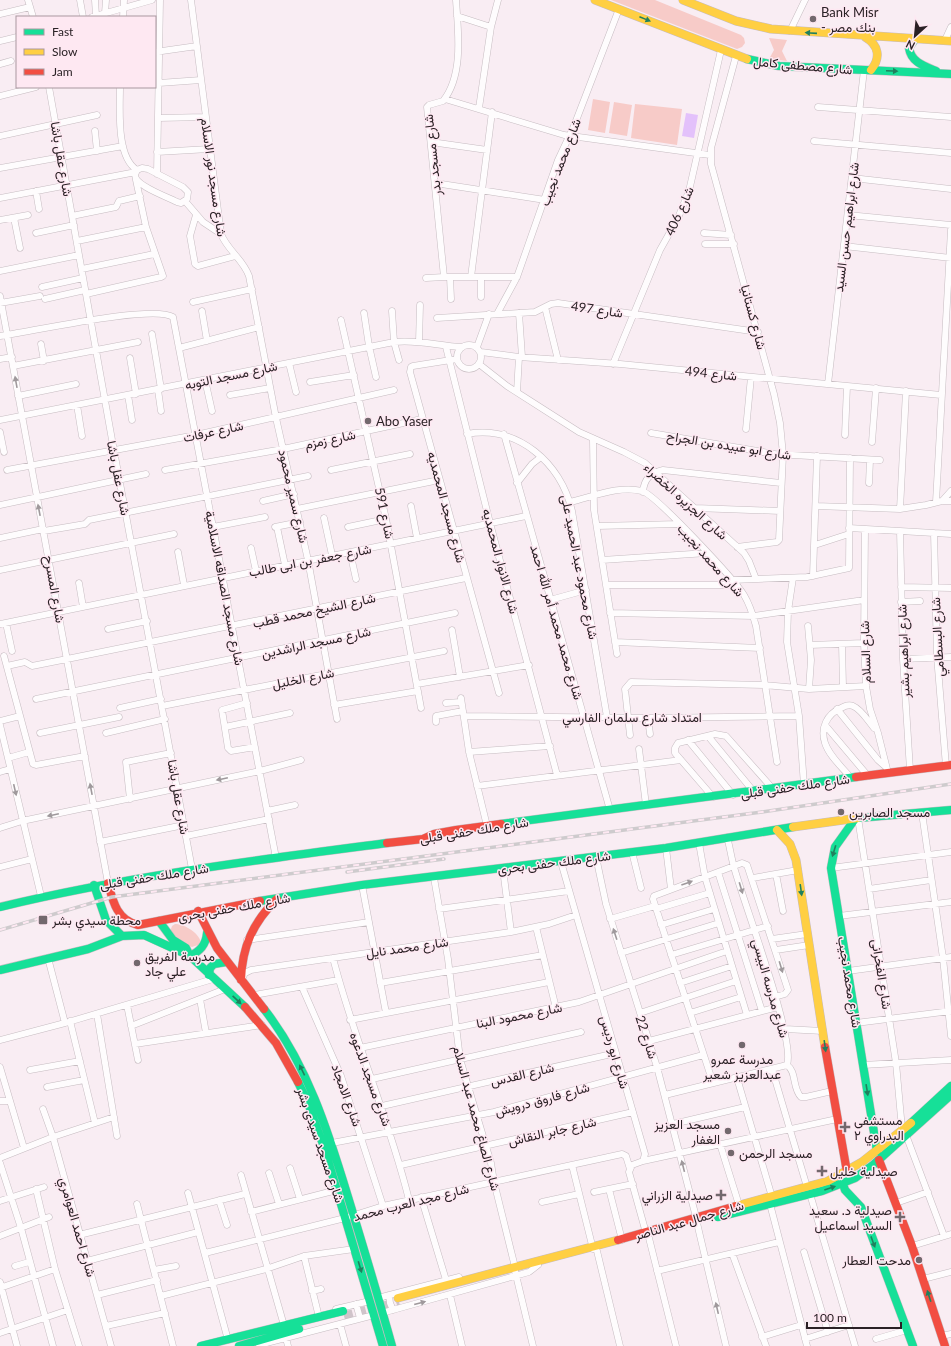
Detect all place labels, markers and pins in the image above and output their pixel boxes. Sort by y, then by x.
place label: Bank Misr - بنك مصر [821,4,879,36]
marker: Bank Misr - بنك مصر [808,14,818,24]
place label: Abo Yaser [376,413,433,429]
marker: Abo Yaser [363,416,373,426]
place label: مسجد الصابرين [849,804,930,821]
marker: مسجد الصابرين [836,807,846,817]
place label: محطة سيدي بشر [51,912,141,931]
marker: محطة سيدي بشر [37,914,49,926]
place label: مدرسة الفريق علي جاد [145,948,215,982]
marker: مدرسة الفريق علي جاد [132,958,142,968]
marker: مدرسة عمرو عبدالعزيز شعير [737,1040,747,1050]
place label: مدرسة عمرو عبدالعزيز شعير [702,1051,781,1083]
place label: مستشفى البدراوي ٢ [854,1112,904,1146]
place label: مسجد العزيز الغفار [653,1116,720,1148]
marker: مستشفى البدراوي ٢ [839,1121,851,1133]
marker: مسجد العزيز الغفار [723,1126,733,1136]
place label: مسجد الرحمن [739,1145,812,1162]
marker: مسجد الرحمن [726,1148,736,1158]
place label: صيدلية خليل [830,1163,898,1180]
marker: صيدلية خليل [817,1166,827,1176]
place label: صيدلية الزراني [642,1187,713,1206]
marker: صيدلية الزراني [716,1190,726,1200]
place label: صيدلية د. سعيد السيد اسماعيل [809,1202,892,1234]
marker: صيدلية د. سعيد السيد اسماعيل [895,1212,905,1222]
place label: مدحت العطار [841,1252,911,1269]
marker: مدحت العطار [914,1255,924,1265]

